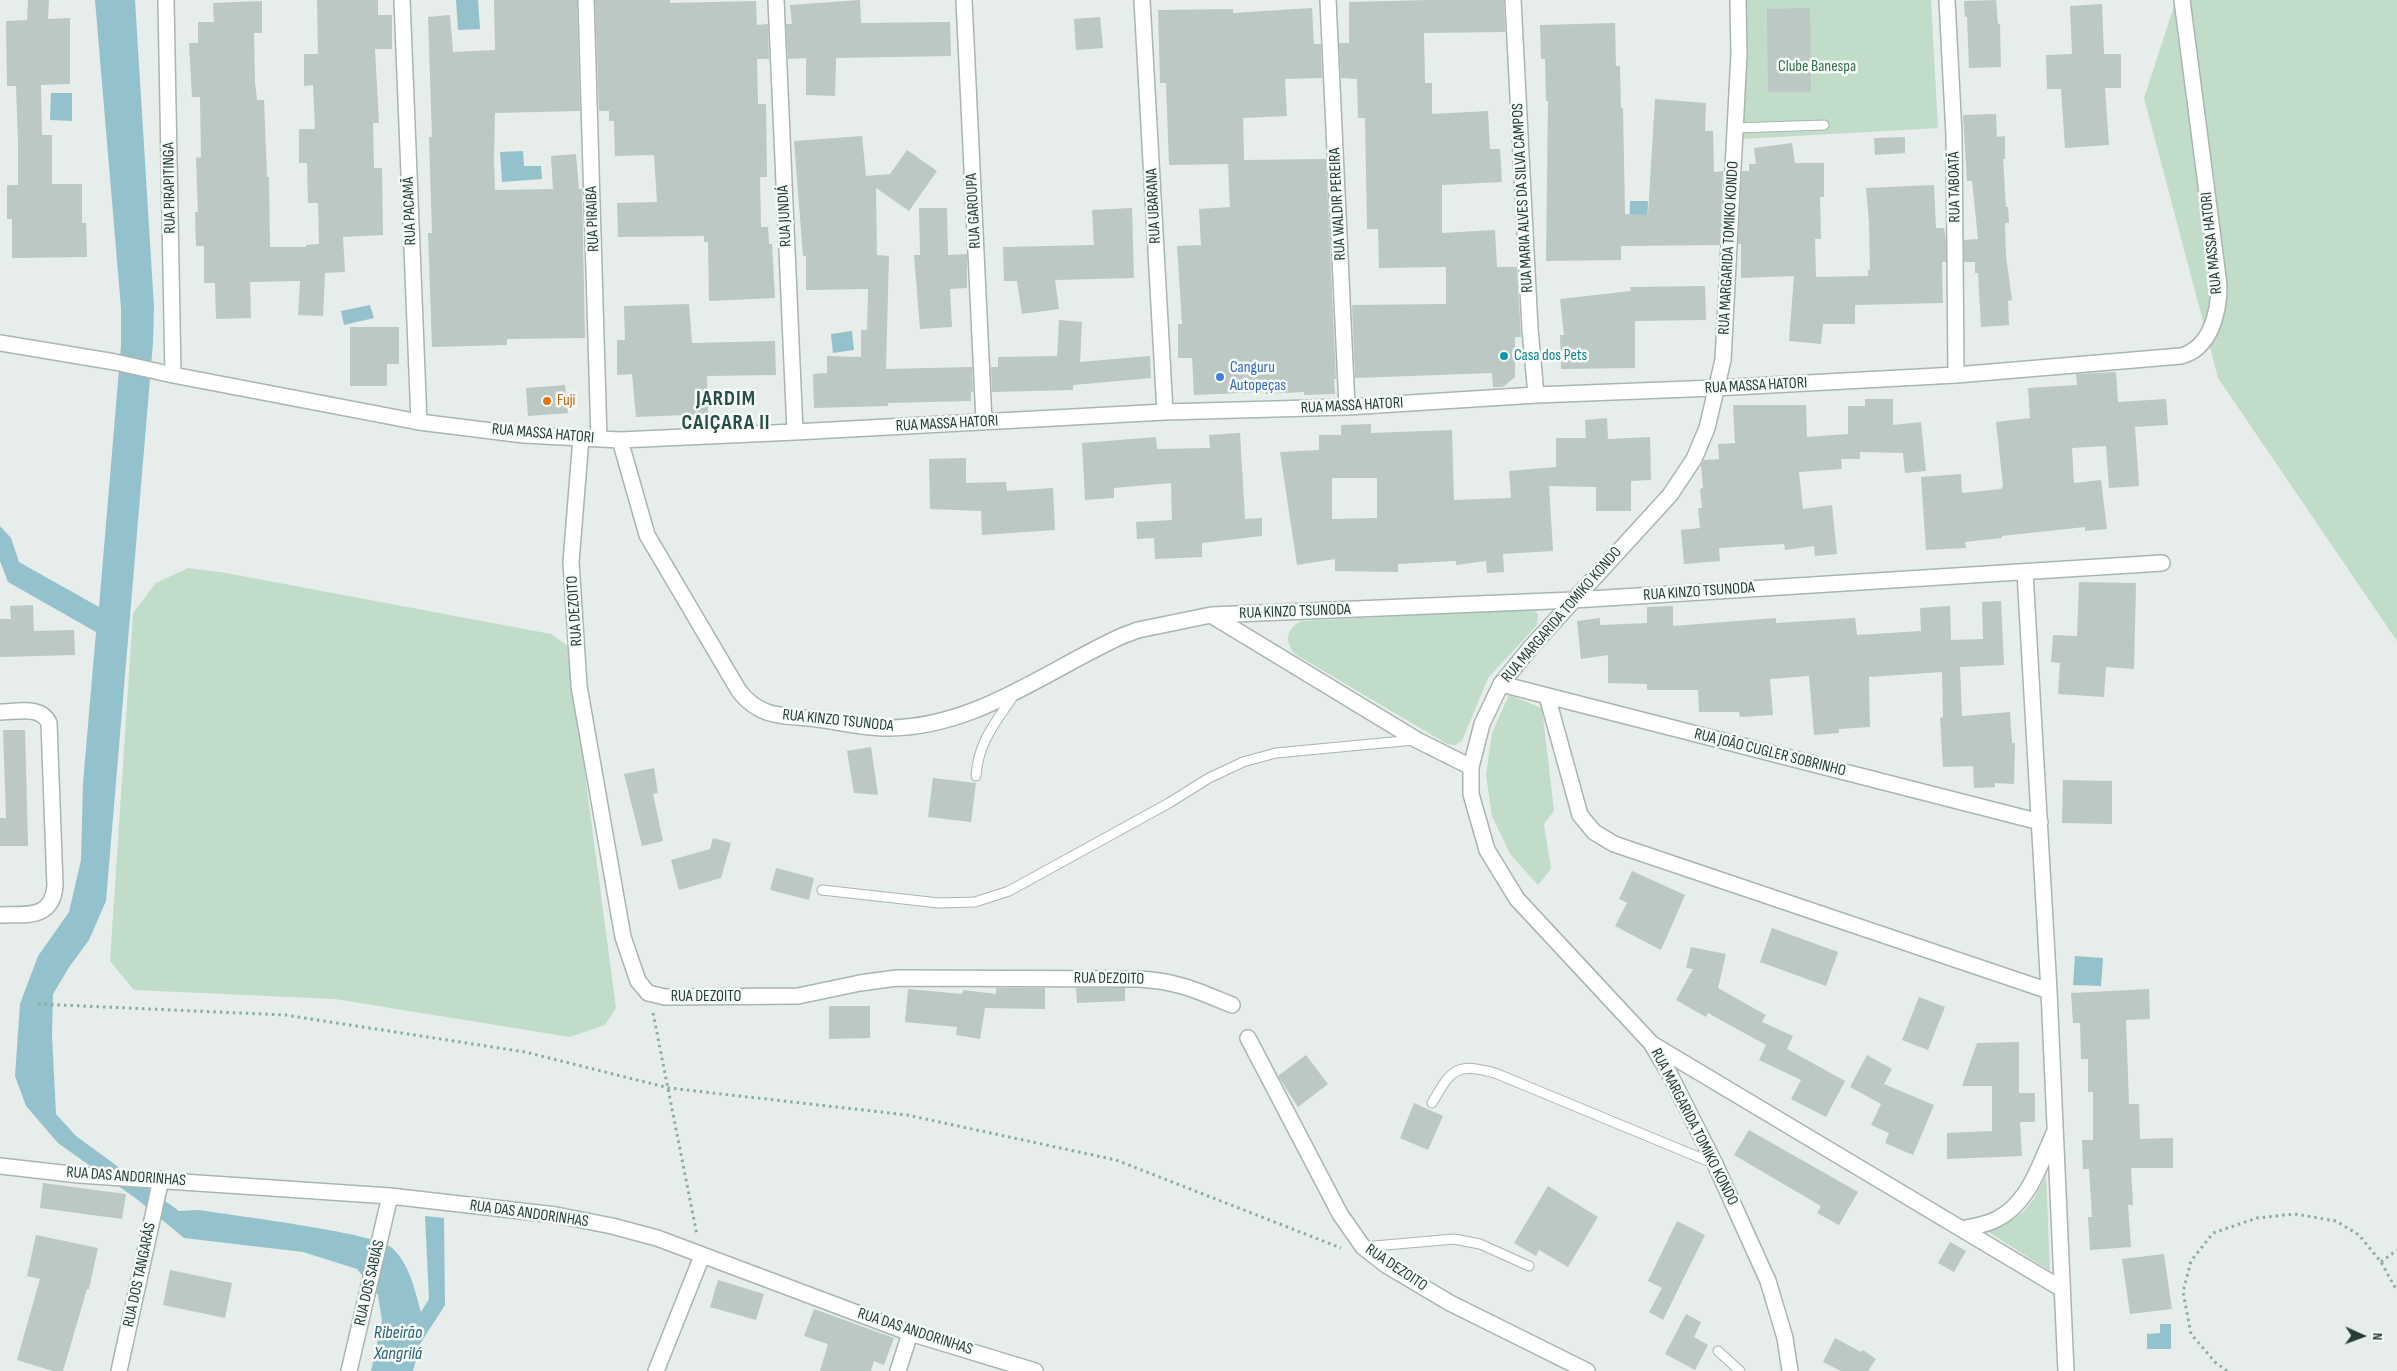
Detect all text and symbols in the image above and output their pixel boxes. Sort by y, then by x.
park label: Clube Banespa [1778,57,1856,77]
street label: RUA MARIA ALVES DA SILVA CAMPOS [1508,103,1538,293]
street label: RUA PIRAPITINGA [160,142,180,234]
street label: RUA WALDIR PEREIRA [1325,147,1351,261]
street label: RUA TABOATÃ [1945,151,1965,223]
street label: RUA MARGARIDA TOMIKO KONDO [1715,161,1743,335]
street label: RUA UBARANA [1142,168,1166,244]
street label: RUA GAROUPA [962,173,986,249]
street label: RUA PACAMÃ [399,176,421,246]
street label: RUA JUNDIÁ [774,185,796,247]
street label: RUA PIRAIBA [582,186,604,252]
street label: RUA MASSA HATORI [2197,191,2227,295]
place label: Casa dos Pets [1514,346,1587,366]
marker: Casa dos Pets [1498,350,1510,362]
place label: Canguru Autopeças [1230,358,1286,396]
marker: Canguru Autopeças [1214,371,1226,383]
street label: RUA MASSA HATORI [1704,374,1808,398]
district label: JARDIM CAIÇARA II [680,387,772,437]
place label: Fuji [557,391,576,411]
street label: RUA MASSA HATORI [1300,394,1404,418]
marker: Fuji [541,395,553,407]
street label: RUA MASSA HATORI [895,412,999,436]
street label: RUA MASSA HATORI [491,420,595,448]
street label: RUA MARGARIDA TOMIKO KONDO [1498,543,1626,687]
street label: RUA DEZOITO [563,575,587,647]
street label: RUA KINZO TSUNODA [1643,579,1755,605]
street label: RUA KINZO TSUNODA [1239,600,1351,624]
street label: RUA KINZO TSUNODA [781,706,895,736]
street label: RUA JOÃO CUGLER SOBRINHO [1692,725,1848,781]
street label: RUA DEZOITO [1074,969,1144,989]
street label: RUA DEZOITO [671,987,741,1007]
street label: RUA MARGARIDA TOMIKO KONDO [1646,1045,1742,1209]
street label: RUA DAS ANDORINHAS [66,1163,186,1191]
street label: RUA DAS ANDORINHAS [468,1196,590,1232]
street label: RUA DOS TANGARÁS [120,1221,160,1329]
street label: RUA DOS SABIÁS [351,1238,389,1328]
street label: RUA DEZOITO [1361,1240,1431,1296]
street label: RUA DAS ANDORINHAS [855,1304,975,1360]
north arrow [2337,1311,2387,1361]
water label: Ribeirão Xangrilá [374,1322,422,1365]
text: N [2369,1332,2386,1341]

